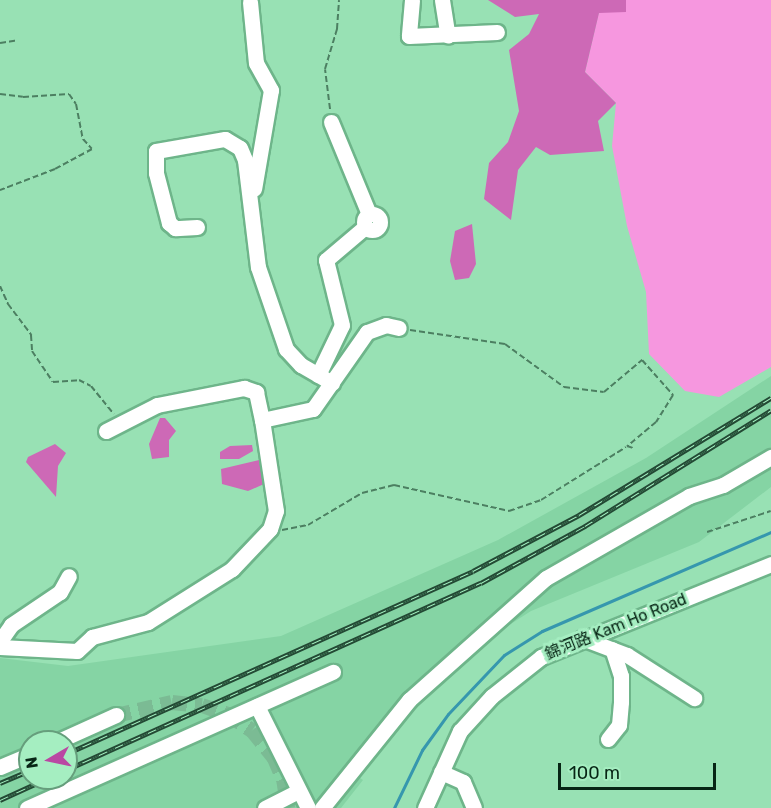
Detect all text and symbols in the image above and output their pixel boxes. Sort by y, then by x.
street label: 錦河路 Kam Ho Road [542,590,690,664]
north arrow [18,730,78,790]
scale bar [561,751,718,789]
text: N [21,755,42,770]
text: 100 m [569,762,620,784]

